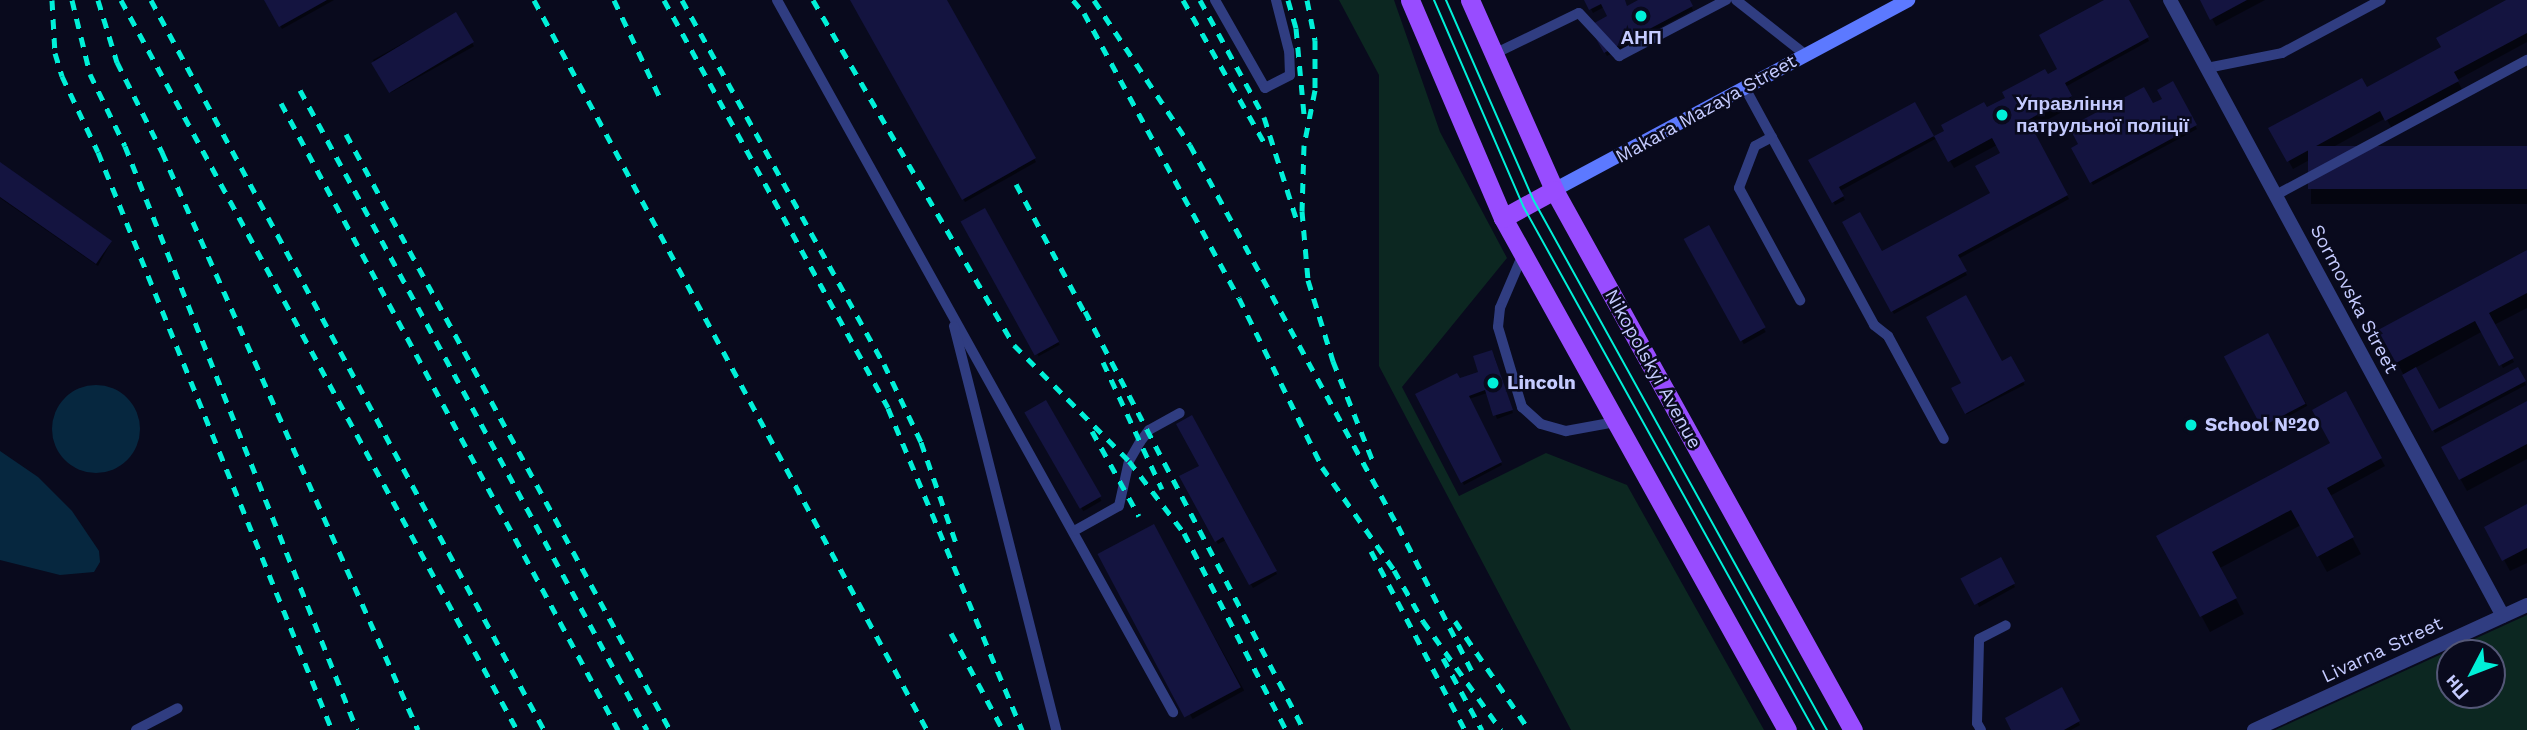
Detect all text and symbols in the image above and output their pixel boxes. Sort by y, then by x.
marker: АНП [1633,8,1649,24]
place label: АНП [1620,27,1662,49]
street label: Makara Mazaya Street [1611,50,1801,168]
place label: Управління патрульної поліції [2016,93,2189,137]
marker: Управління патрульної поліції [1994,107,2010,123]
street label: Sormovska Street [2305,221,2403,377]
street label: Nikopolskyi Avenue [1600,285,1706,453]
place label: Lincoln [1507,372,1576,394]
marker: Lincoln [1485,375,1501,391]
place label: School №20 [2205,414,2320,436]
marker: School №20 [2183,417,2199,433]
street label: Livarna Street [2318,612,2446,688]
north arrow [2436,639,2506,709]
text: Пн [2440,670,2473,704]

